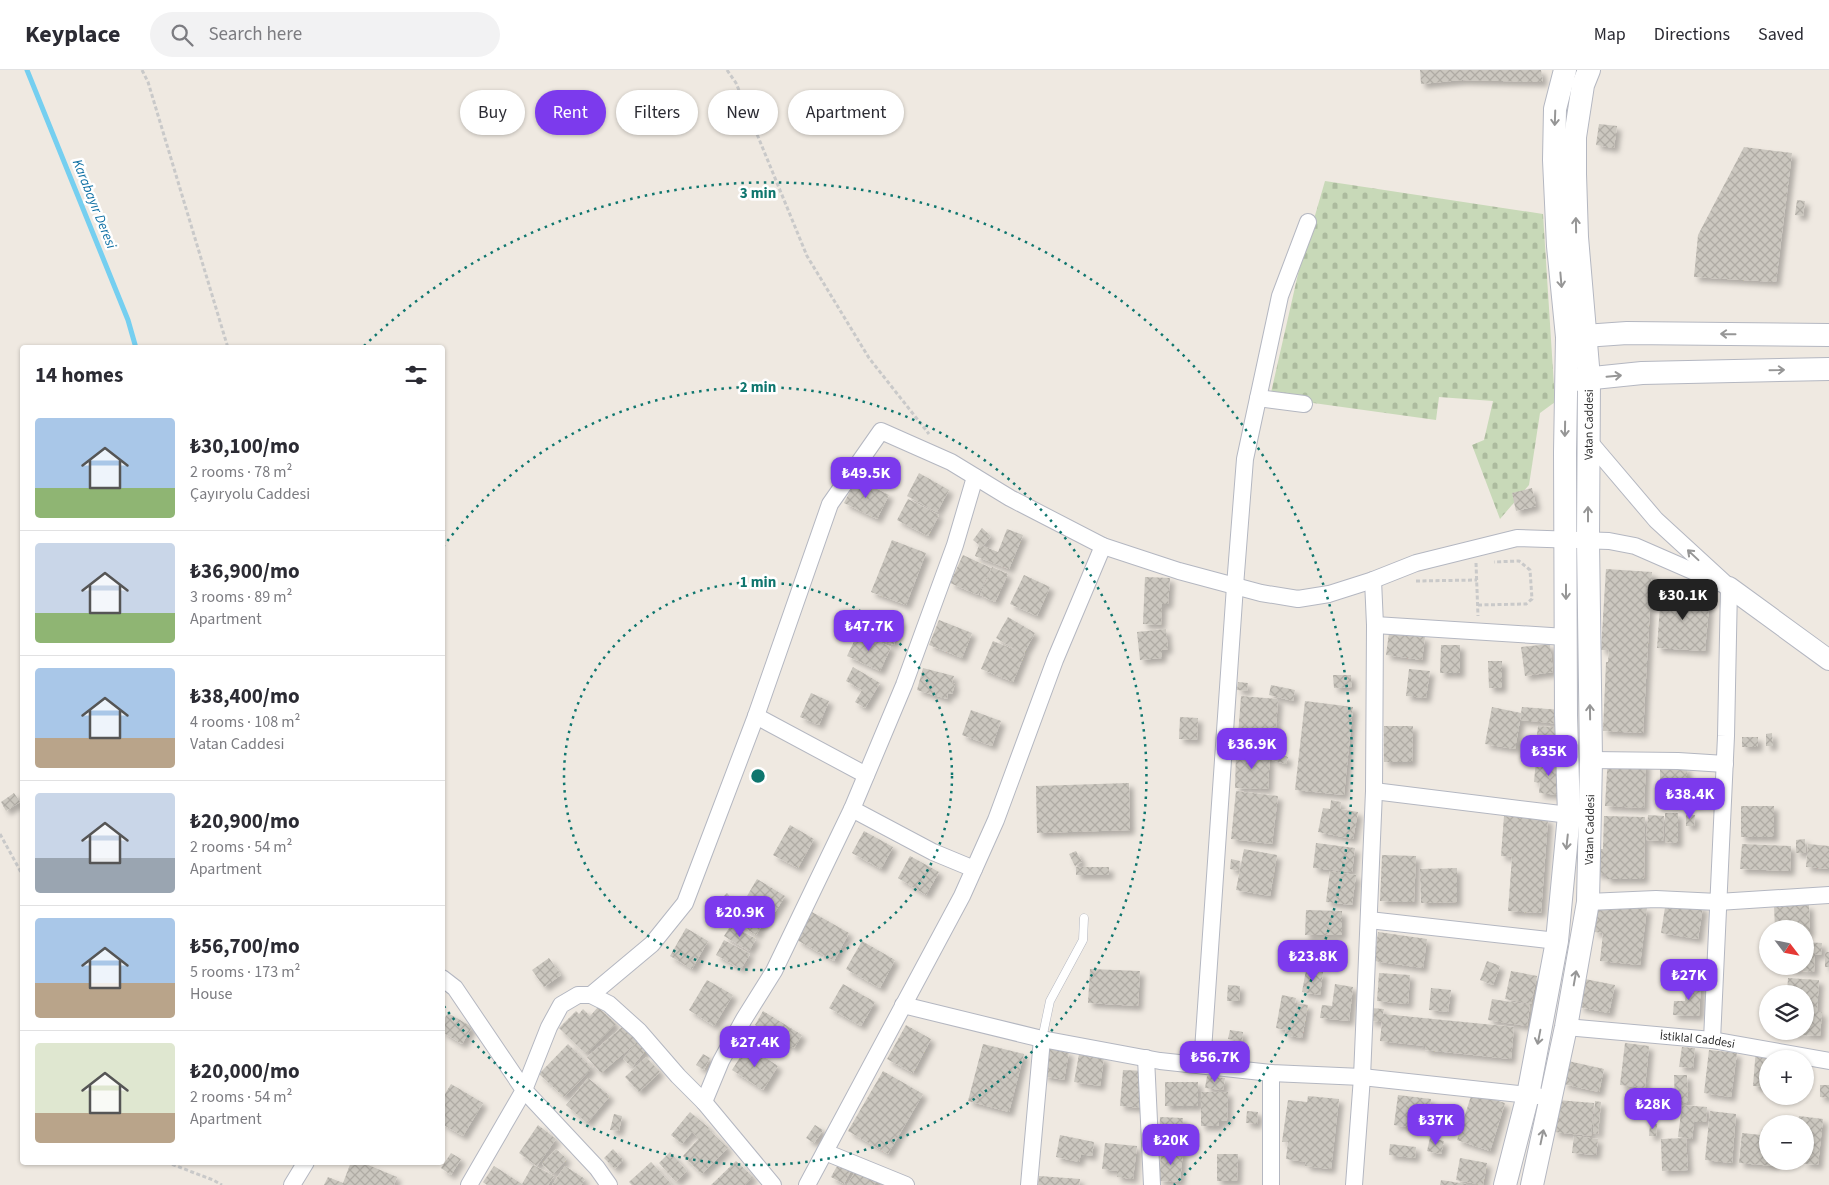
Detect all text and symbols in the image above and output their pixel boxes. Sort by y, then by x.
search box [150,12,500,57]
text: Keyplace [25,17,120,52]
icon: search [168,21,196,49]
text: Search here [208,21,302,48]
text: Map [1594,22,1626,47]
text: Directions [1654,22,1730,47]
text: Saved [1758,22,1804,47]
chip: Buy [460,90,525,135]
chip: Rent [535,90,606,135]
chip: Filters [616,90,698,135]
chip: New [708,90,778,135]
chip: Apartment [788,90,904,135]
one-way arrow [1550,109,1560,125]
water label: Karabayır Deresi [67,156,121,252]
text: 3 min [740,183,776,204]
one-way arrow [1571,217,1581,233]
one-way arrow [1557,271,1566,287]
one-way arrow [1720,329,1736,339]
text: 14 homes [35,360,123,390]
icon: filters [402,361,430,389]
one-way arrow [1768,366,1784,375]
one-way arrow [1606,371,1622,381]
text: 2 min [740,377,776,398]
street label: Vatan Caddesi [1580,389,1597,460]
one-way arrow [1560,421,1570,437]
text: ₺30,100/mo [190,431,300,461]
icon: home [75,438,135,498]
pin: ₺49.5K [825,456,907,499]
text: 2 rooms · 78 m² [190,461,292,483]
text: ₺49.5K [842,462,890,484]
text: Çayıryolu Caddesi [190,483,310,505]
one-way arrow [1583,507,1593,523]
one-way arrow [1687,549,1699,561]
text: ₺36,900/mo [190,556,300,586]
icon: home [75,563,135,623]
text: 1 min [740,572,776,593]
pin: ₺30.1K [1642,578,1724,621]
one-way arrow [1561,584,1571,600]
text: ₺30.1K [1659,584,1707,606]
text: 3 rooms · 89 m² [190,586,292,608]
text: Apartment [190,608,262,630]
pin: ₺47.7K [828,610,910,652]
text: ₺47.7K [845,615,893,637]
text: ₺38,400/mo [190,681,300,711]
icon: home [75,688,135,748]
one-way arrow [1586,704,1595,720]
text: 4 rooms · 108 m² [190,711,300,733]
pin: ₺36.9K [1211,728,1293,770]
text: Vatan Caddesi [190,733,284,755]
text: ₺36.9K [1228,733,1276,755]
pin: ₺35K [1519,734,1579,777]
text: ₺35K [1531,740,1567,762]
centre of rings [749,767,767,785]
pin: ₺38.4K [1649,778,1731,820]
text: ₺38.4K [1666,783,1714,805]
street label: Vatan Caddesi [1580,794,1599,865]
text: ₺20,900/mo [190,806,300,836]
icon: home [75,813,135,873]
one-way arrow [1562,833,1572,849]
text: 2 rooms · 54 m² [190,836,292,858]
text: Apartment [190,858,262,880]
pin: ₺20.9K [699,896,781,938]
text: ₺20.9K [716,901,764,923]
north arrow [1759,920,1814,975]
map controls [1759,920,1814,1170]
text: ₺56,700/mo [190,931,300,961]
icon: home [75,938,135,998]
pin: ₺23.8K [1272,940,1354,982]
text: ₺23.8K [1289,945,1337,967]
pin: ₺27K [1659,958,1719,1001]
text: 5 rooms · 173 m² [190,961,300,983]
text: ₺27K [1671,964,1707,986]
one-way arrow [1570,971,1580,987]
text: House [190,983,232,1005]
button: layers [1759,985,1814,1040]
pin: ₺27.4K [714,1026,796,1068]
street label: İstiklal Caddesi [1659,1027,1736,1052]
one-way arrow [1533,1029,1543,1045]
text: ₺27.4K [731,1031,779,1053]
pin: ₺56.7K [1174,1040,1256,1083]
text: ₺56.7K [1191,1046,1239,1068]
button: + [1759,1050,1814,1105]
text: ₺20,000/mo [190,1056,300,1086]
icon: home [75,1063,135,1123]
text: 2 rooms · 54 m² [190,1086,292,1108]
pin: ₺28K [1623,1088,1683,1130]
text: ₺28K [1635,1093,1671,1115]
pin: ₺37K [1406,1104,1466,1146]
text: Apartment [190,1108,262,1130]
text: ₺37K [1418,1109,1454,1131]
button: − [1759,1115,1814,1170]
pin: ₺20K [1141,1124,1201,1166]
text: ₺20K [1153,1129,1189,1151]
one-way arrow [1538,1130,1547,1146]

